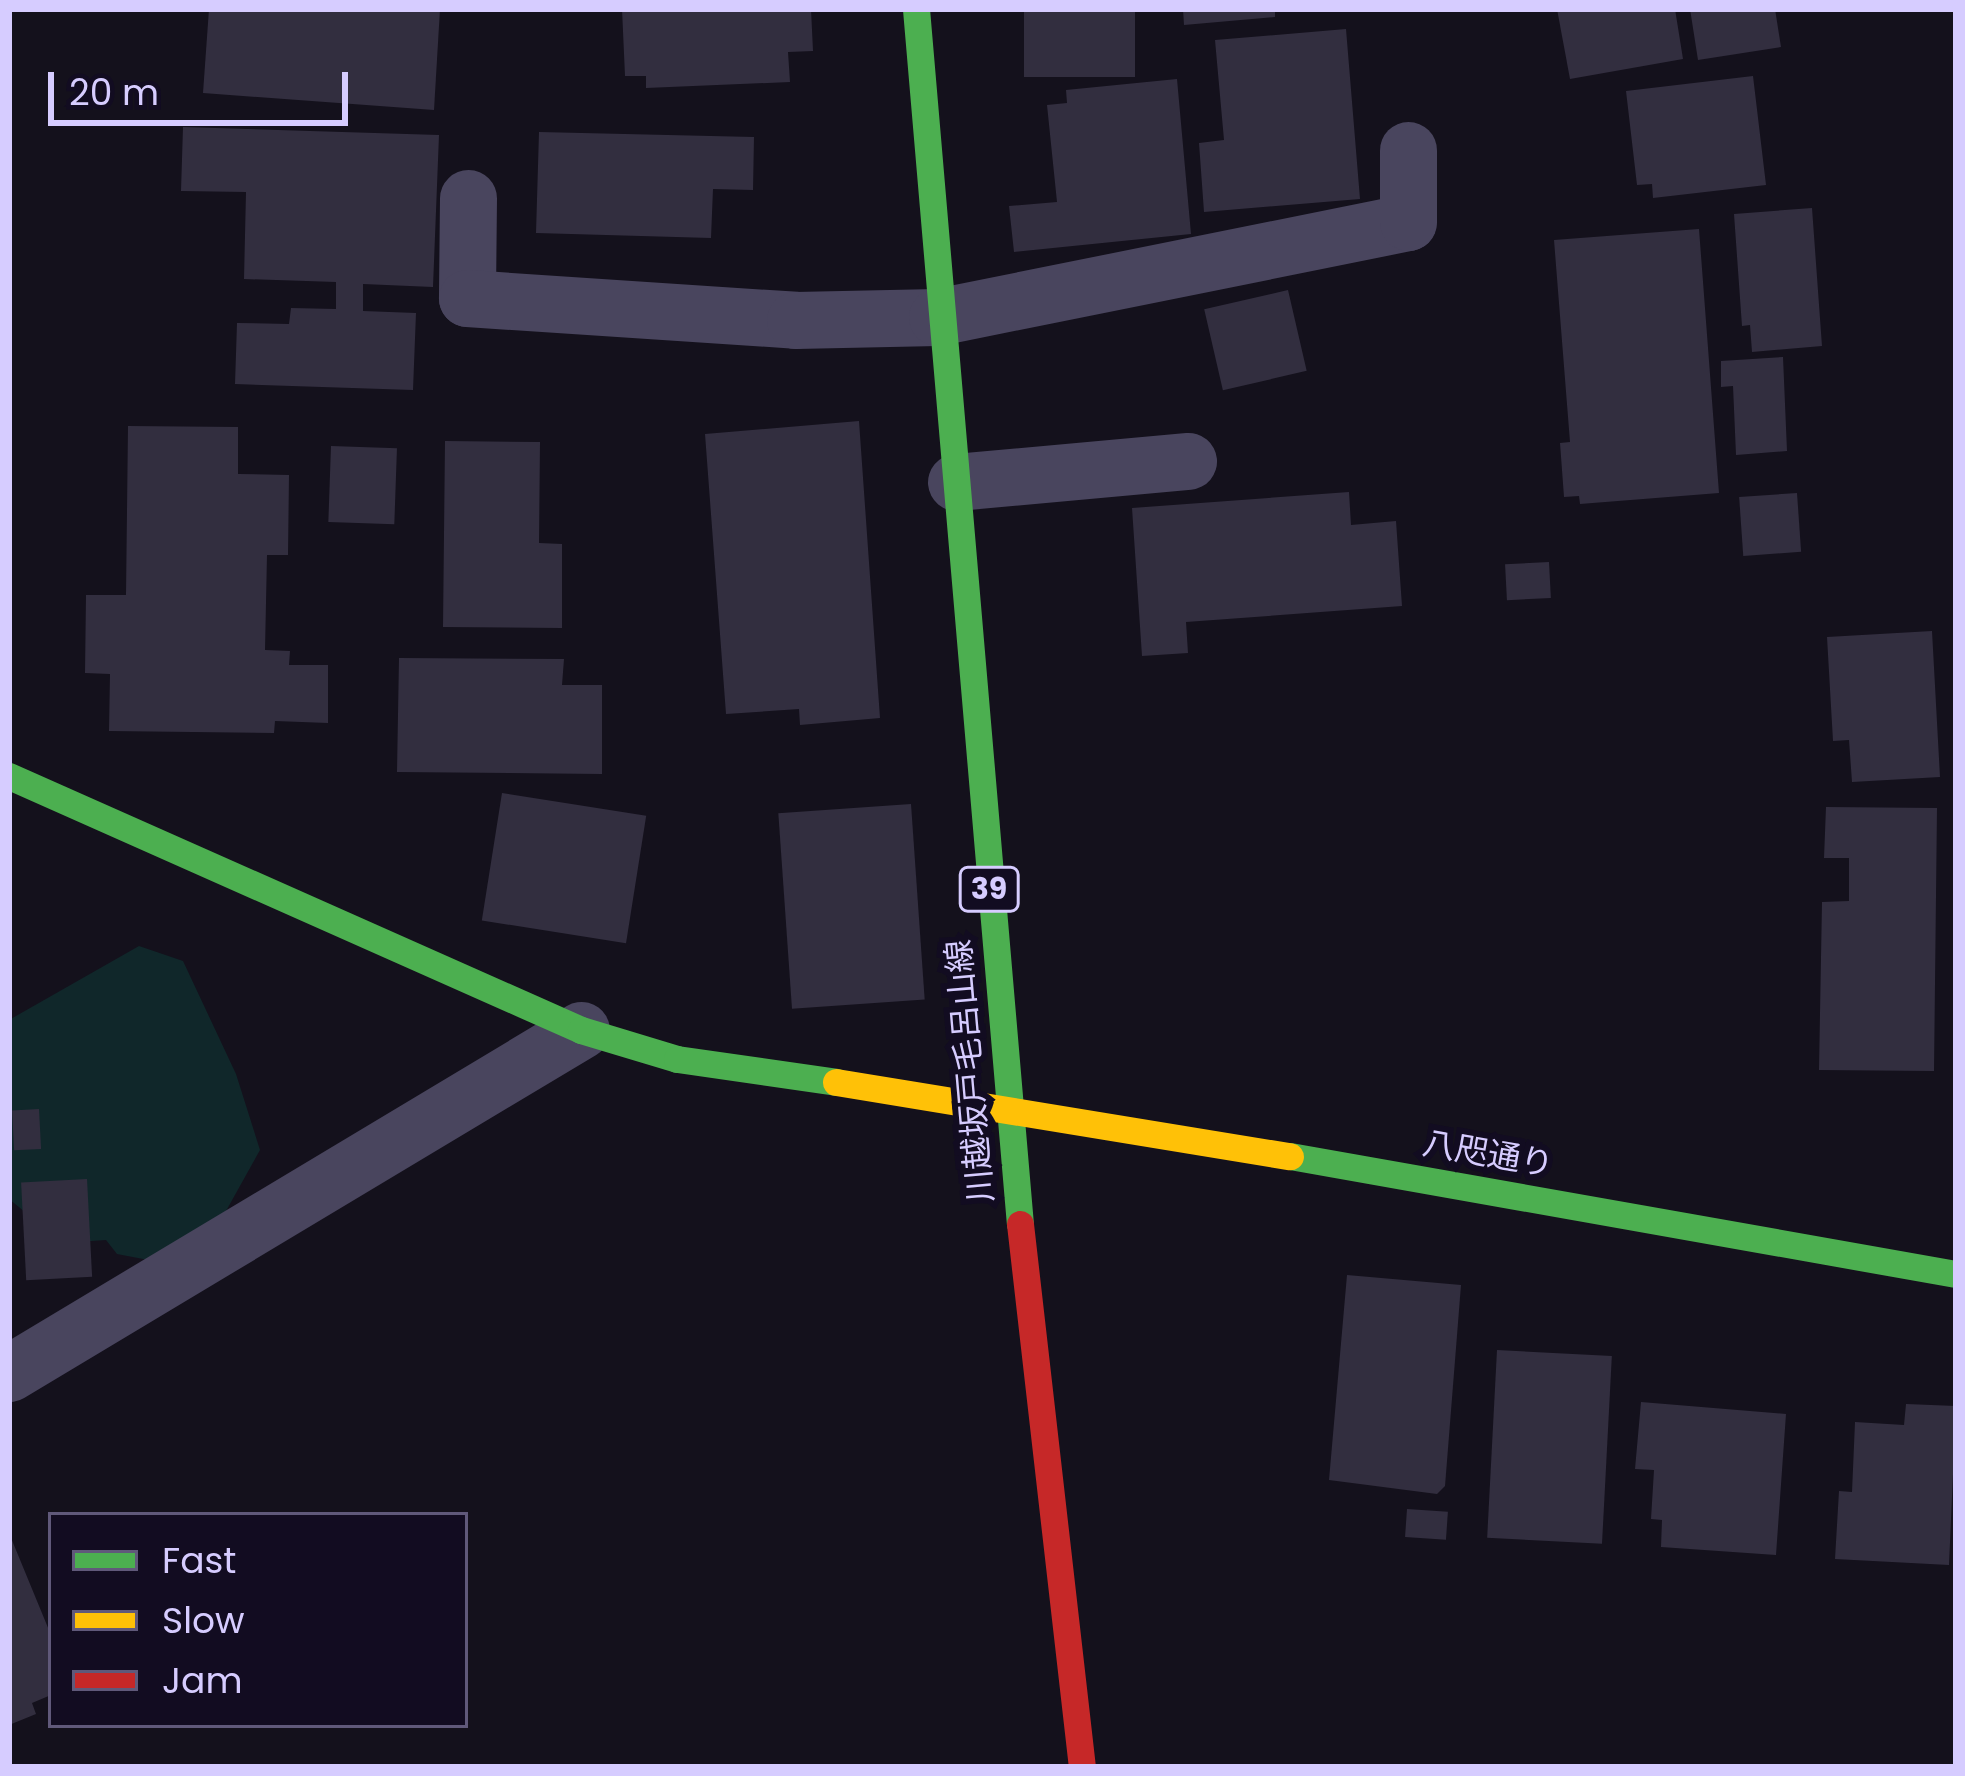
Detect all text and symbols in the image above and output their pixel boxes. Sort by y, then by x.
scale bar [54,48,354,122]
text: 20 m [69,67,159,118]
road number: 39 [956,865,1022,913]
street label: 川越坂戸毛呂山線 [939,938,1001,1204]
street label: 八咫通り [1420,1123,1556,1185]
legend [48,1512,468,1728]
text: Fast [162,1535,236,1586]
text: Slow [162,1595,245,1646]
text: Jam [162,1655,243,1706]

